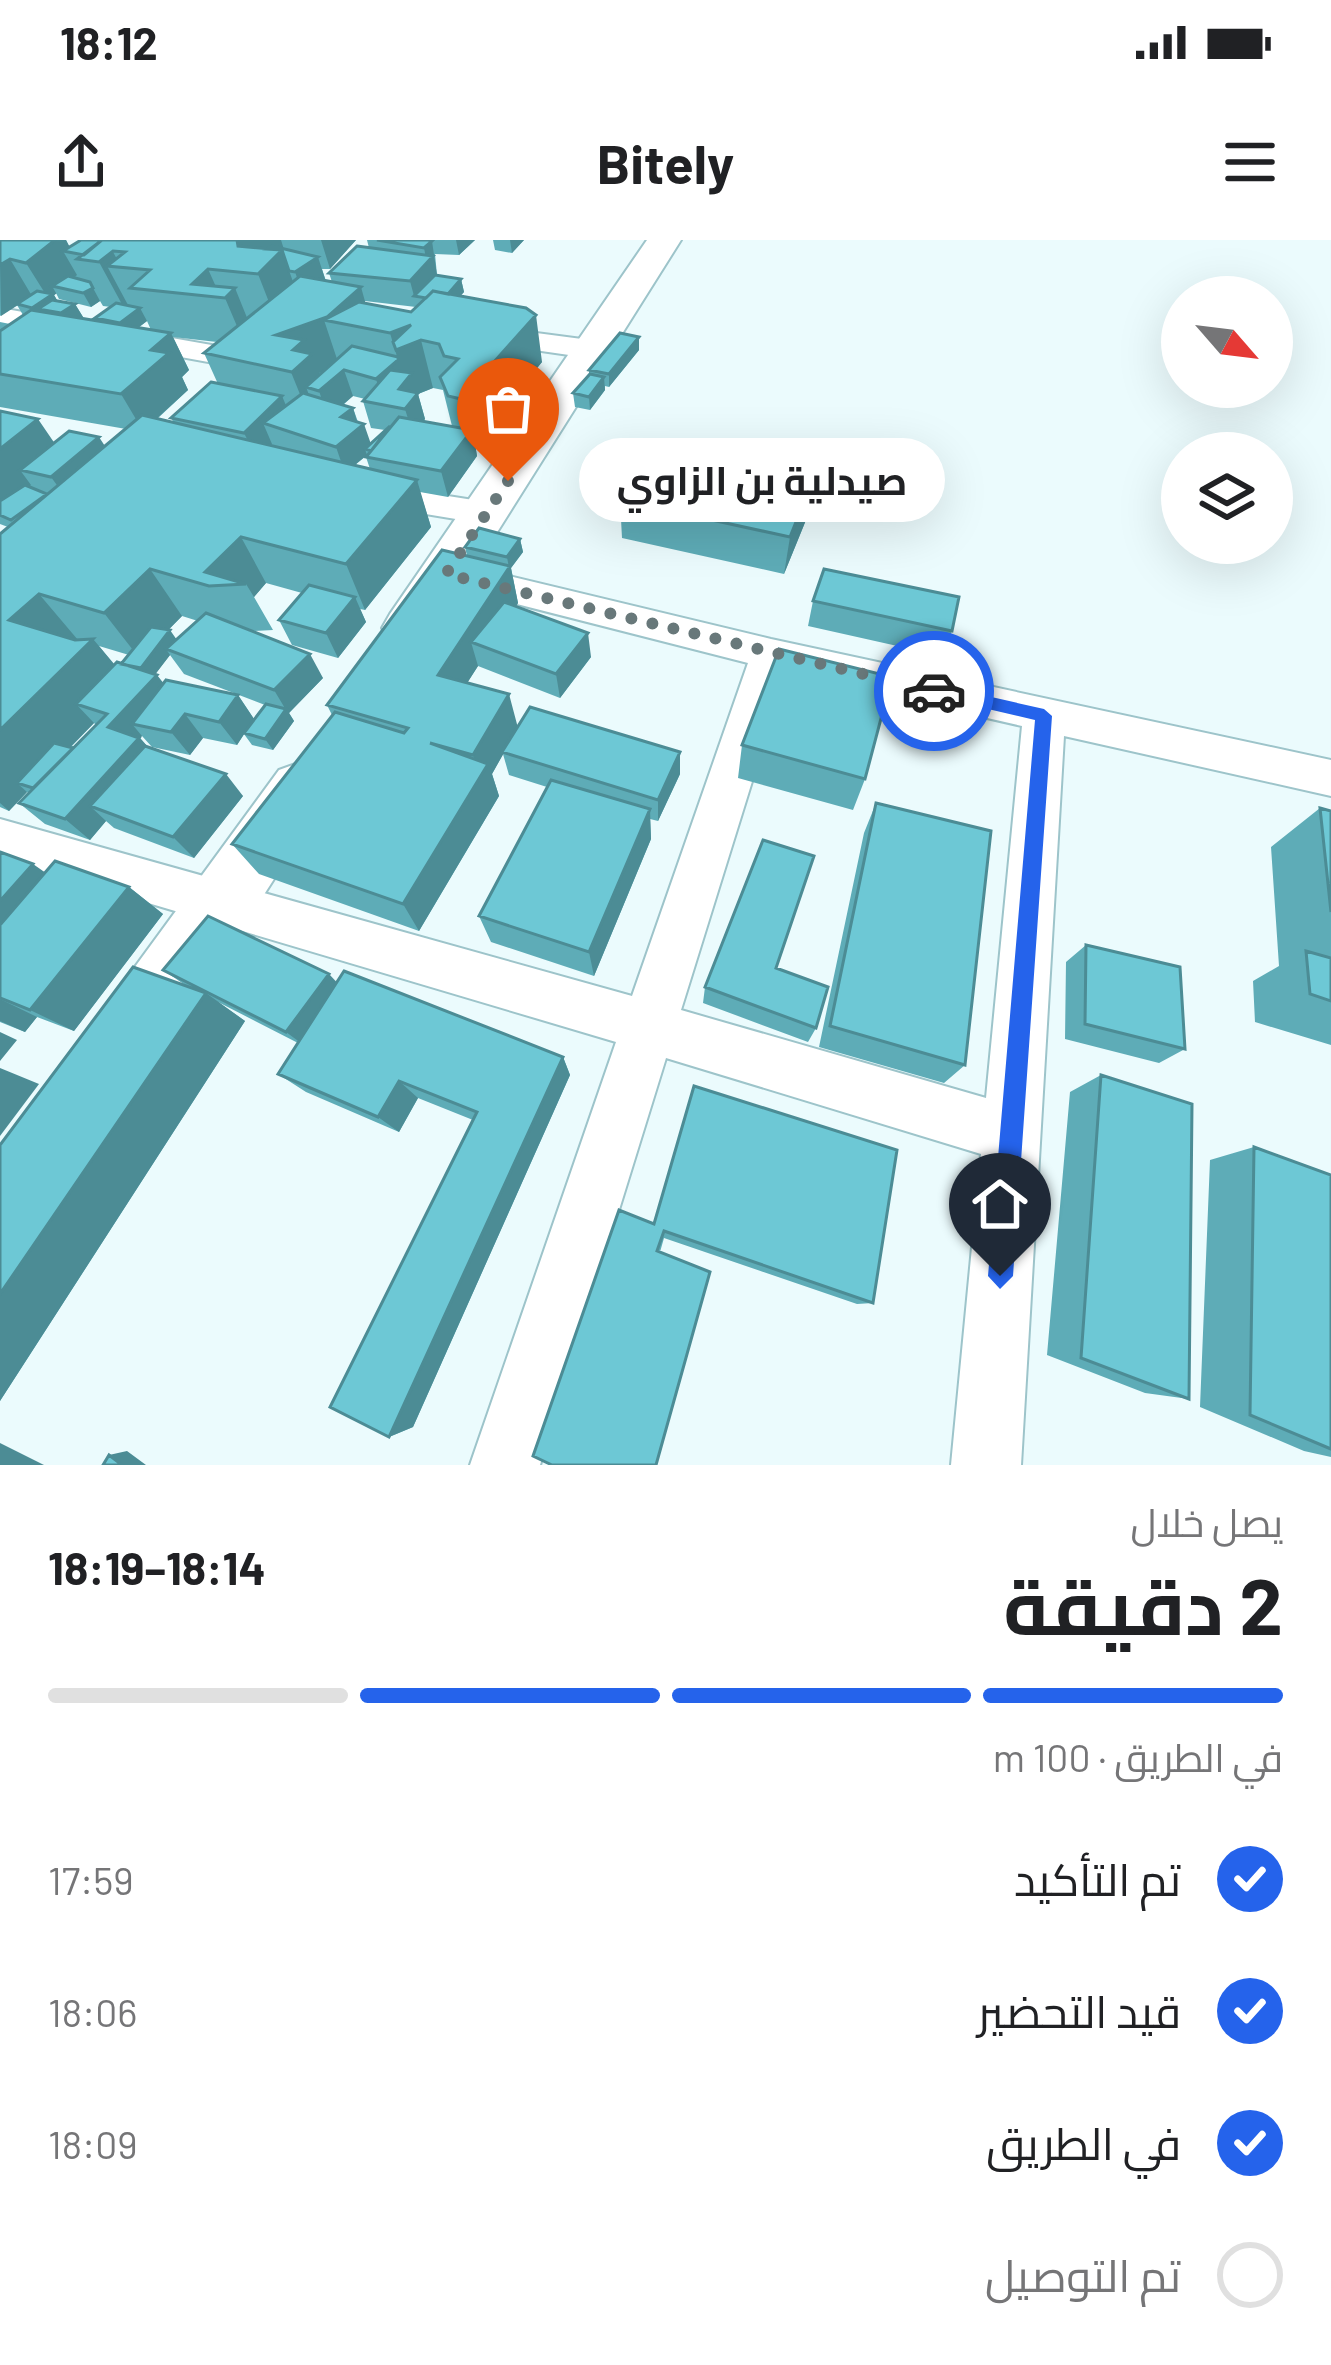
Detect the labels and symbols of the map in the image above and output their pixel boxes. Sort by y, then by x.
north arrow [1161,276,1293,408]
pin [457,358,559,481]
callout: صيدلية بن الزاوي [580,439,946,523]
courier [874,631,994,751]
pin [949,1153,1051,1276]

